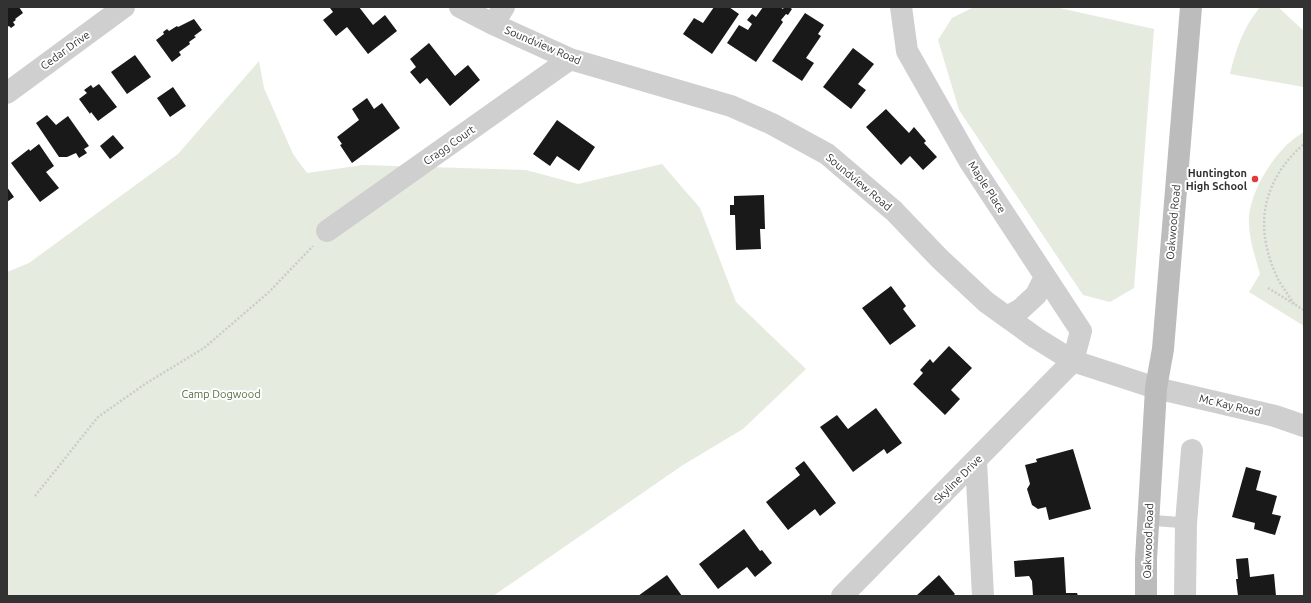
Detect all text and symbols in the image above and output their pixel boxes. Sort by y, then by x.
street label: Soundview Road [503,24,583,66]
street label: Cedar Drive [38,28,92,72]
street label: Cragg Court [421,123,477,167]
street label: Soundview Road [824,151,894,213]
street label: Maple Place [966,159,1008,215]
place label: Huntington High School [1186,167,1248,192]
marker: Huntington High School [1250,174,1260,184]
street label: Oakwood Road [1164,184,1182,260]
park label: Camp Dogwood [181,388,261,400]
street label: Mc Kay Road [1198,392,1262,418]
street label: Skyline Drive [931,452,985,506]
street label: Oakwood Road [1141,503,1155,579]

